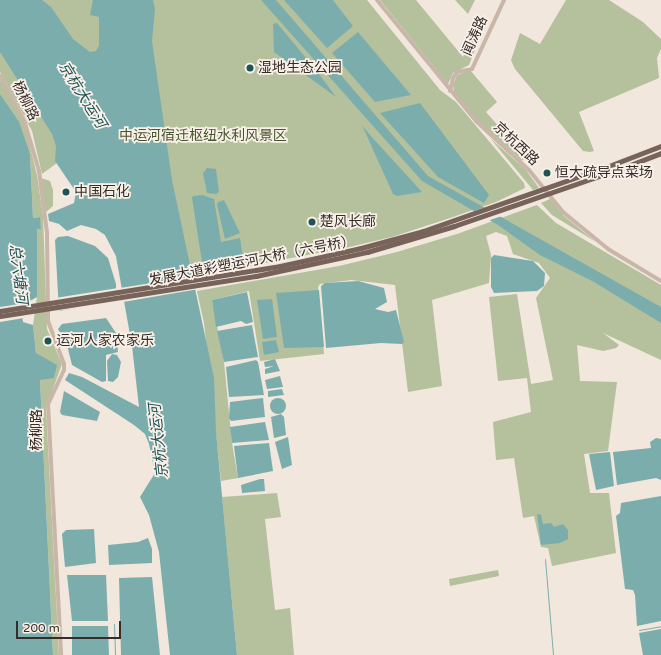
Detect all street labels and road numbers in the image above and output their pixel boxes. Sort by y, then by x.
street label: 闻涛路 [459,13,491,59]
street label: 杨柳路 [8,78,42,124]
street label: 京杭西路 [490,119,542,169]
street label: 发展大道彩塑运河大桥（六号桥） [147,233,357,289]
street label: 杨柳路 [29,409,45,451]

